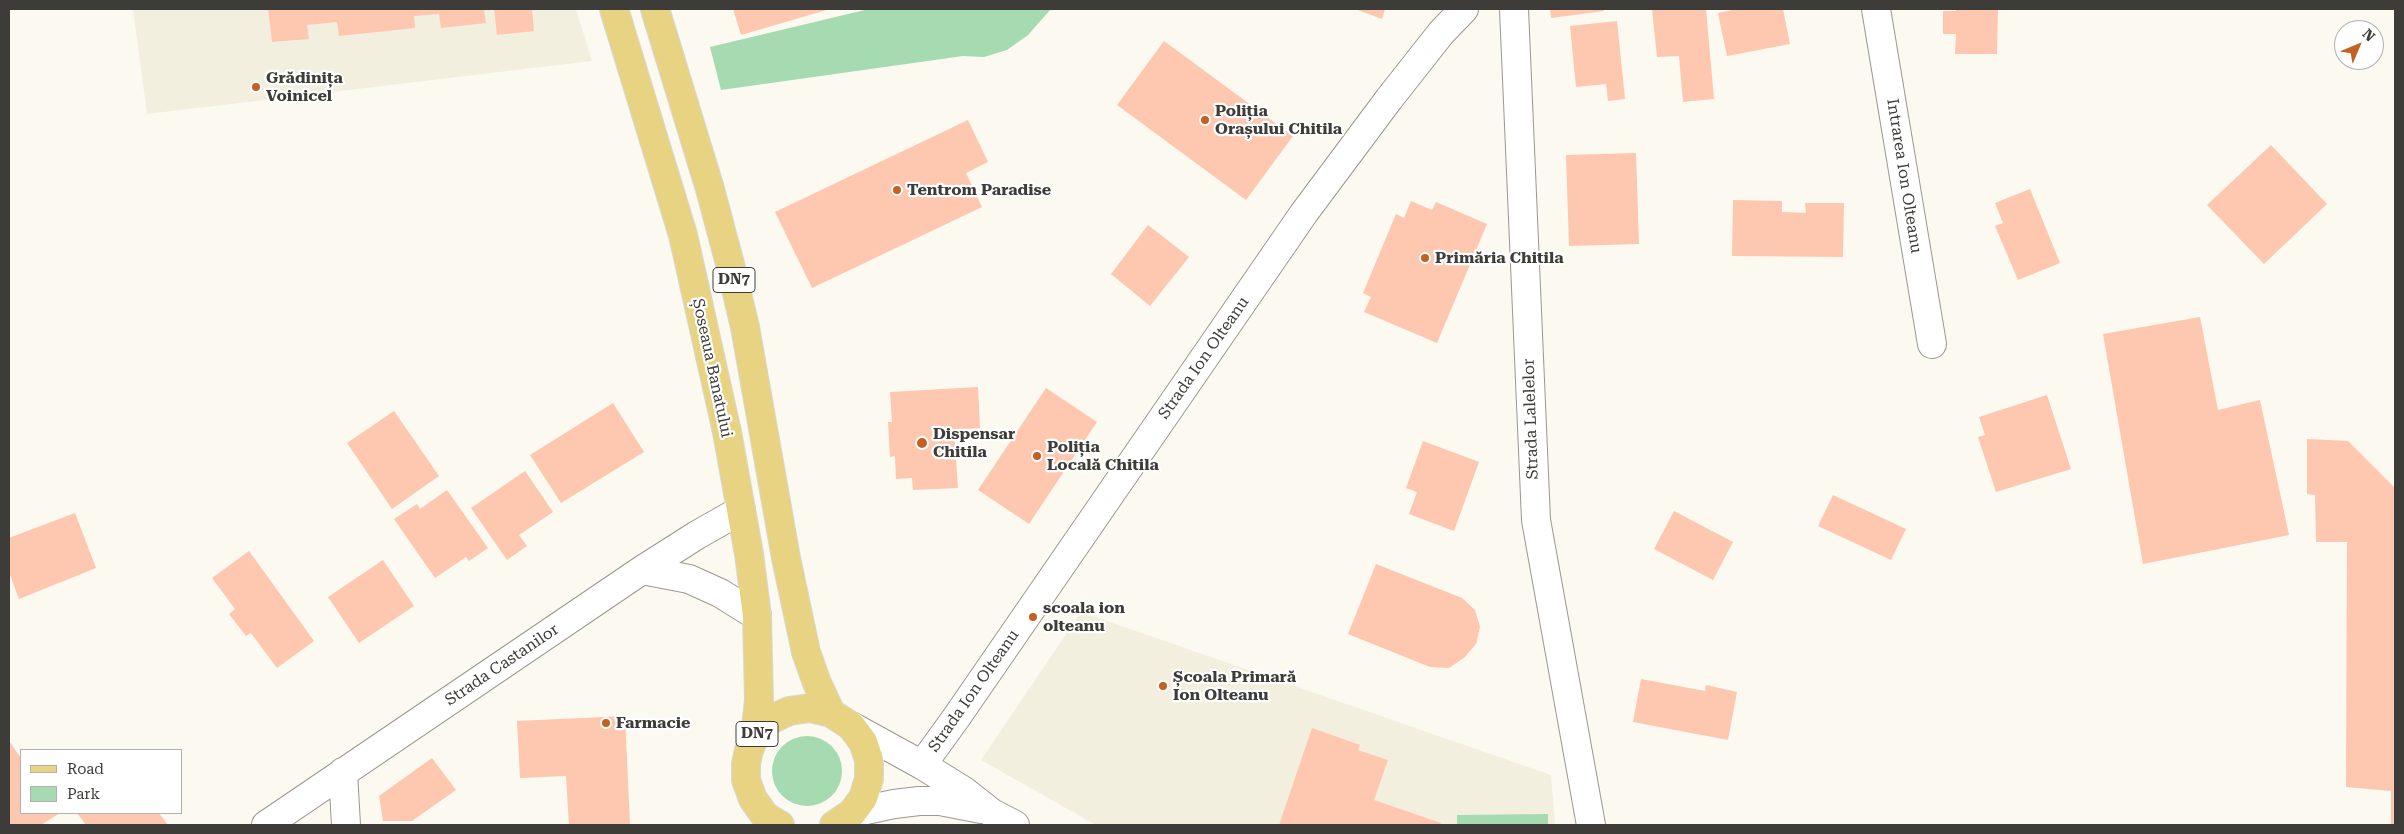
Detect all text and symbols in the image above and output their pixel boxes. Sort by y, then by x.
north arrow [2334,20,2384,70]
text: N [2359,26,2378,45]
place label: Grădinița Voinicel [266,68,343,106]
marker: Grădinița Voinicel [250,81,262,93]
street label: Intrarea Ion Olteanu [1882,97,1926,255]
place label: Poliția Orașului Chitila [1215,101,1342,139]
marker: Poliția Orașului Chitila [1199,114,1211,126]
place label: Tentrom Paradise [907,180,1051,200]
marker: Tentrom Paradise [891,184,903,196]
place label: Primăria Chitila [1435,248,1564,268]
marker: Primăria Chitila [1419,252,1431,264]
road number: DN7 [713,268,755,292]
street label: Strada Ion Olteanu [1155,293,1253,423]
street label: Șoseaua Banatului [688,297,736,439]
street label: Strada Lalelelor [1519,358,1543,480]
place label: Dispensar Chitila [933,424,1015,462]
marker: Dispensar Chitila [915,436,929,450]
place label: Poliția Locală Chitila [1047,437,1159,475]
marker: Poliția Locală Chitila [1031,450,1043,462]
place label: scoala ion olteanu [1043,598,1125,636]
marker: scoala ion olteanu [1027,611,1039,623]
street label: Strada Castanilor [442,620,562,710]
street label: Strada Ion Olteanu [925,626,1023,756]
place label: Școala Primară Ion Olteanu [1173,667,1296,705]
marker: Școala Primară Ion Olteanu [1157,680,1169,692]
place label: Farmacie [616,713,690,733]
marker: Farmacie [600,717,612,729]
road number: DN7 [736,722,778,746]
legend [20,749,182,814]
text: Road [67,760,104,778]
text: Park [67,785,100,803]

